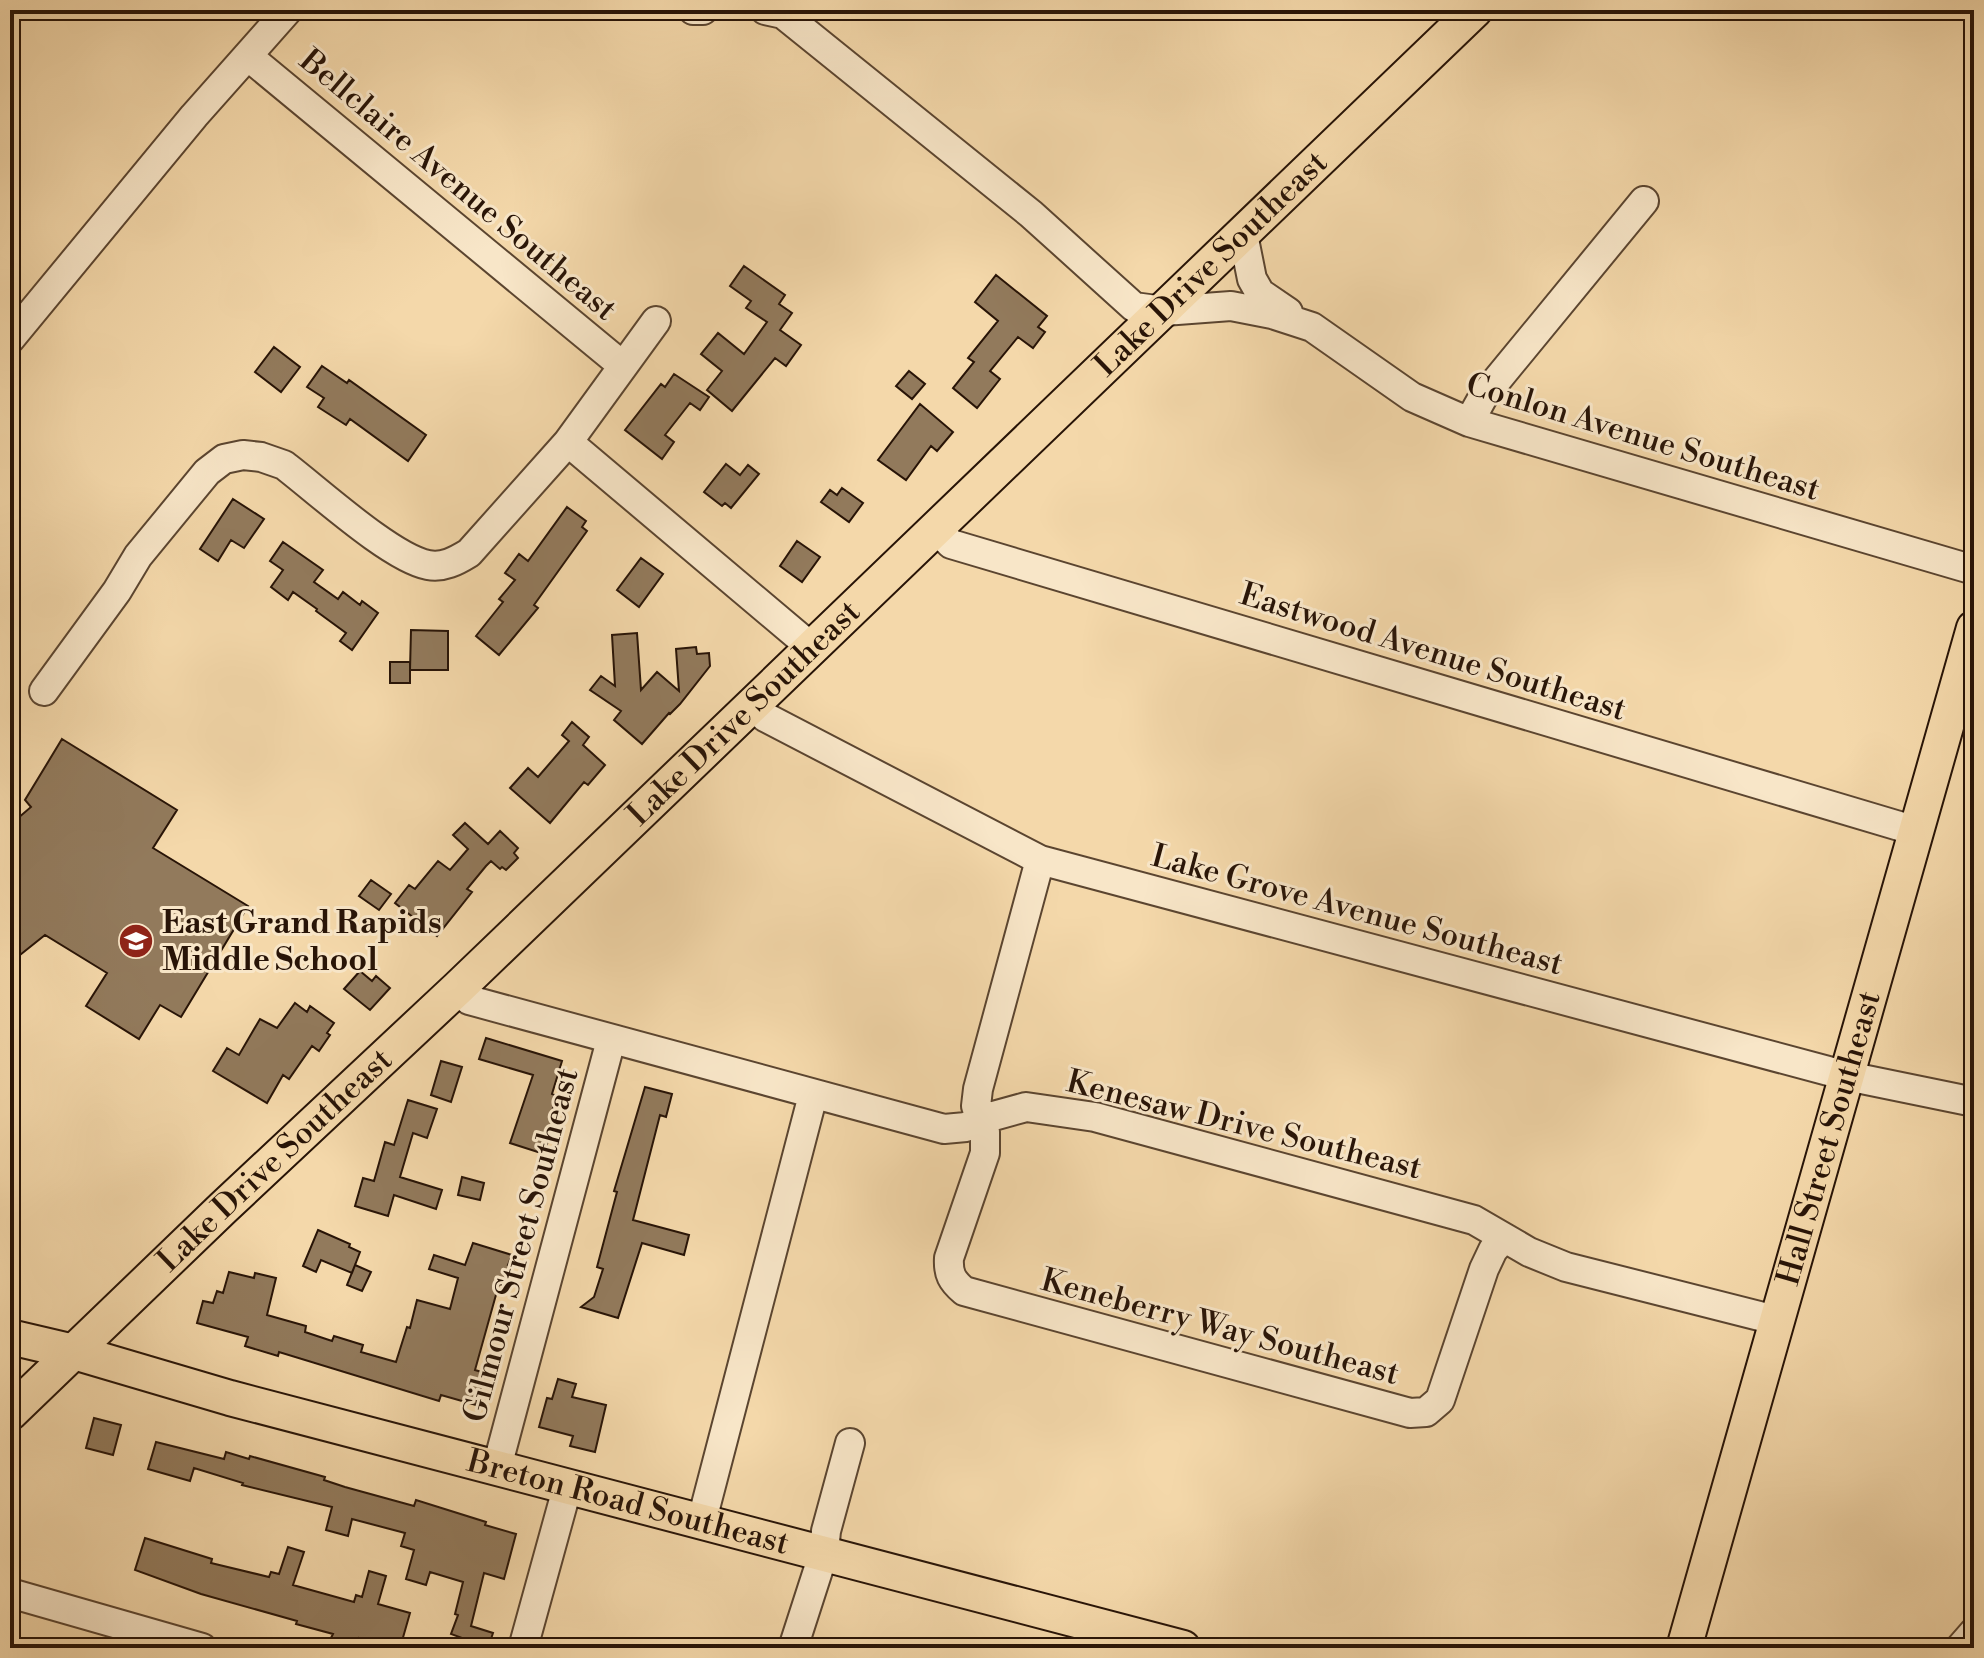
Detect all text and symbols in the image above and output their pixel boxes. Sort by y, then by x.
street label: Bellclaire Avenue Southeast [291,40,625,329]
street label: Lake Drive Southeast [1086,143,1336,385]
street label: Conlon Avenue Southeast [1461,364,1825,510]
street label: Eastwood Avenue Southeast [1235,574,1631,730]
street label: Lake Drive Southeast [619,592,869,834]
street label: Lake Grove Avenue Southeast [1147,836,1567,984]
place label: East Grand Rapids Middle School [162,903,442,980]
school or university icon: East Grand Rapids Middle School [117,922,155,960]
street label: Hall Street Southeast [1768,986,1890,1290]
street label: Lake Drive Southeast [149,1040,401,1280]
street label: Kenesaw Drive Southeast [1062,1061,1426,1189]
street label: Gilmour Street Southeast [454,1063,588,1427]
street label: Keneberry Way Southeast [1037,1260,1403,1394]
street label: Breton Road Southeast [462,1441,793,1564]

